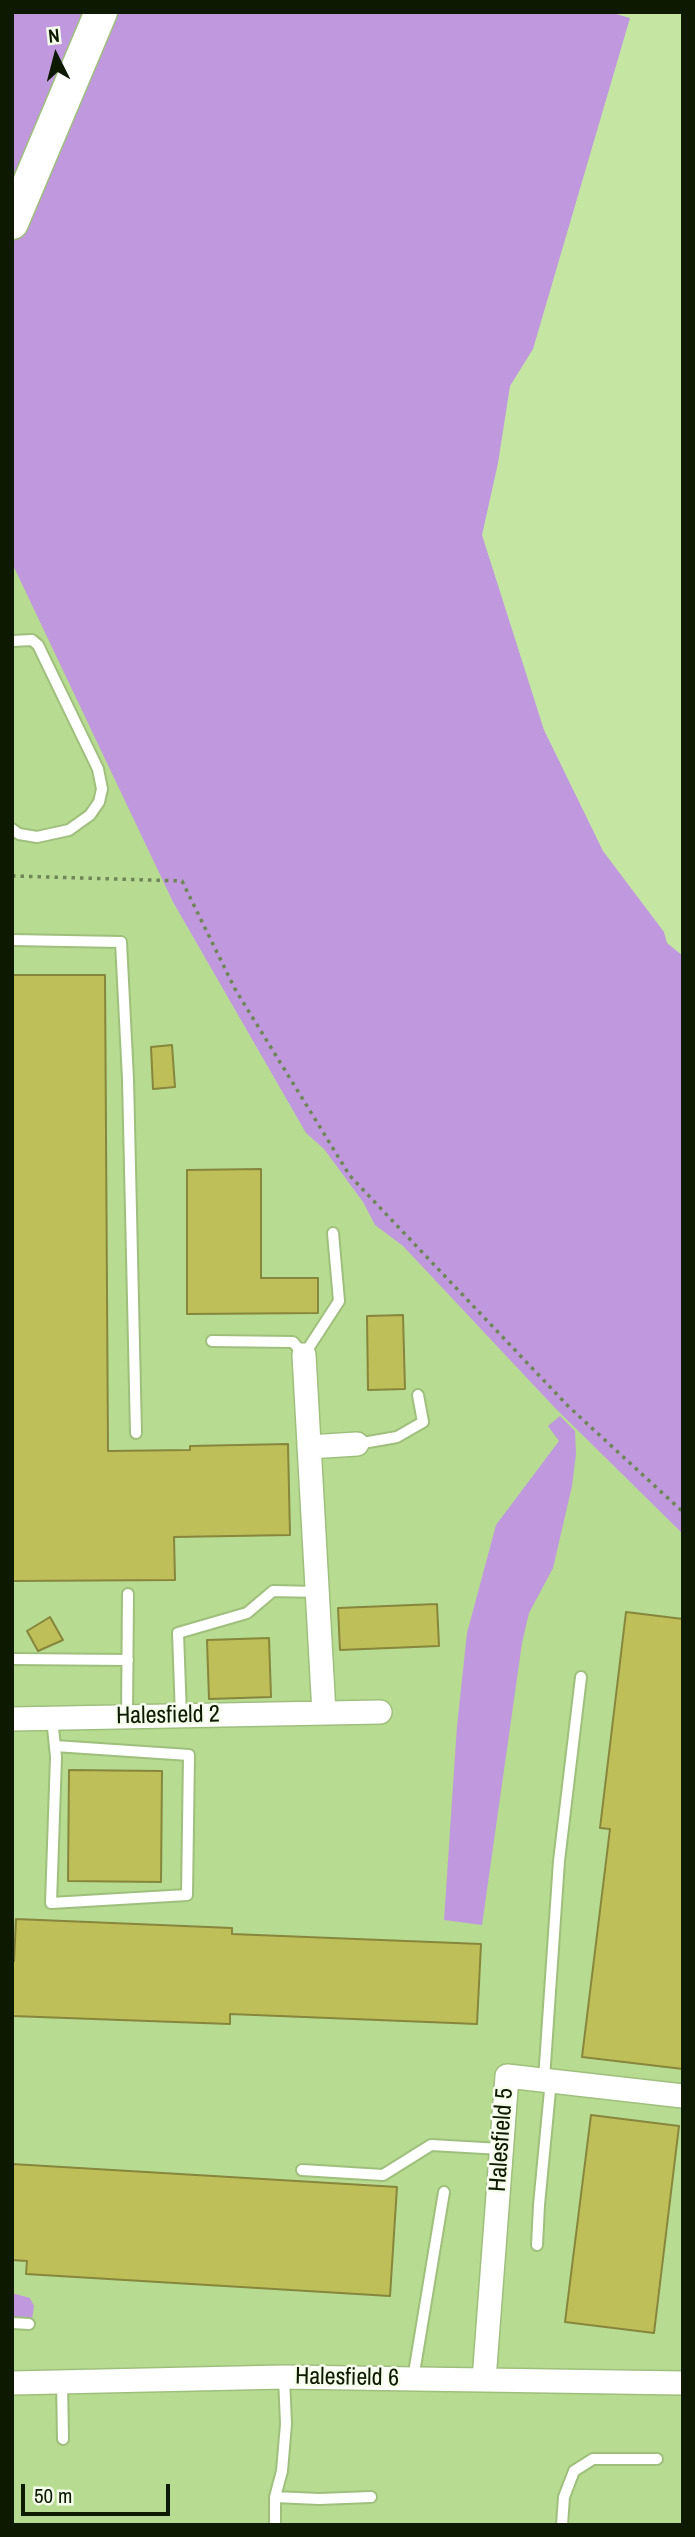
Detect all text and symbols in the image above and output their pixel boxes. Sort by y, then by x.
north arrow [21,21,91,91]
text: N [47,22,61,49]
street label: Halesfield 2 [116,1701,220,1731]
street label: Halesfield 5 [484,2087,520,2193]
street label: Halesfield 6 [295,2363,399,2393]
scale bar [24,2470,173,2514]
text: 50 m [34,2481,72,2510]

